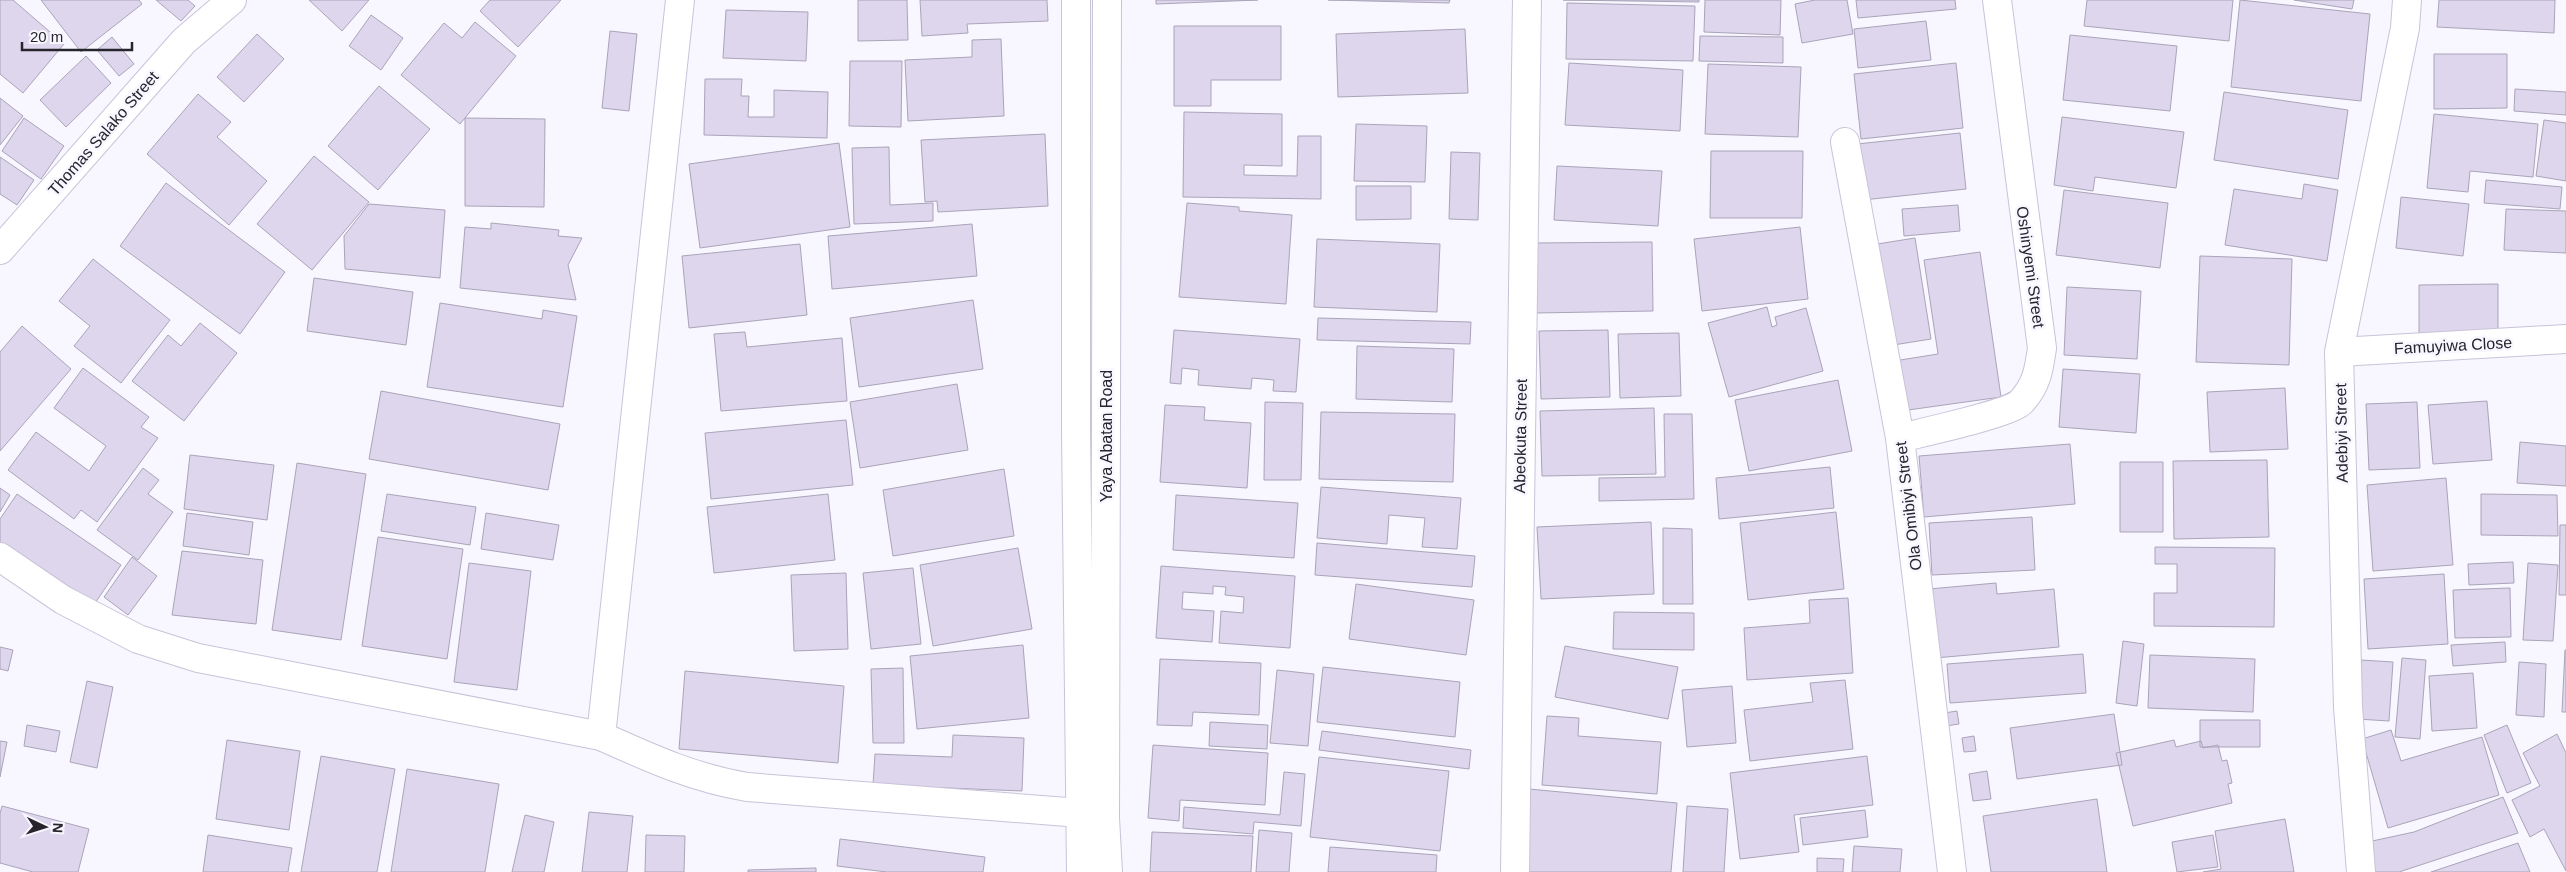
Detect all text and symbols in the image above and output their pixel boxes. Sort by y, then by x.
scale bar [22,20,132,52]
text: 20 m [30,28,63,45]
street label: Thomas Salako Street [45,68,162,199]
street label: Oshinyemi Street [2014,205,2048,330]
street label: Famuyiwa Close [2394,334,2513,357]
street label: Yaya Abatan Road [1098,370,1115,502]
street label: Abeokuta Street [1511,378,1530,494]
street label: Adebiyi Street [2332,382,2351,483]
street label: Ola Omibiyi Street [1892,440,1925,571]
north arrow [20,802,70,852]
text: N [50,822,66,834]

